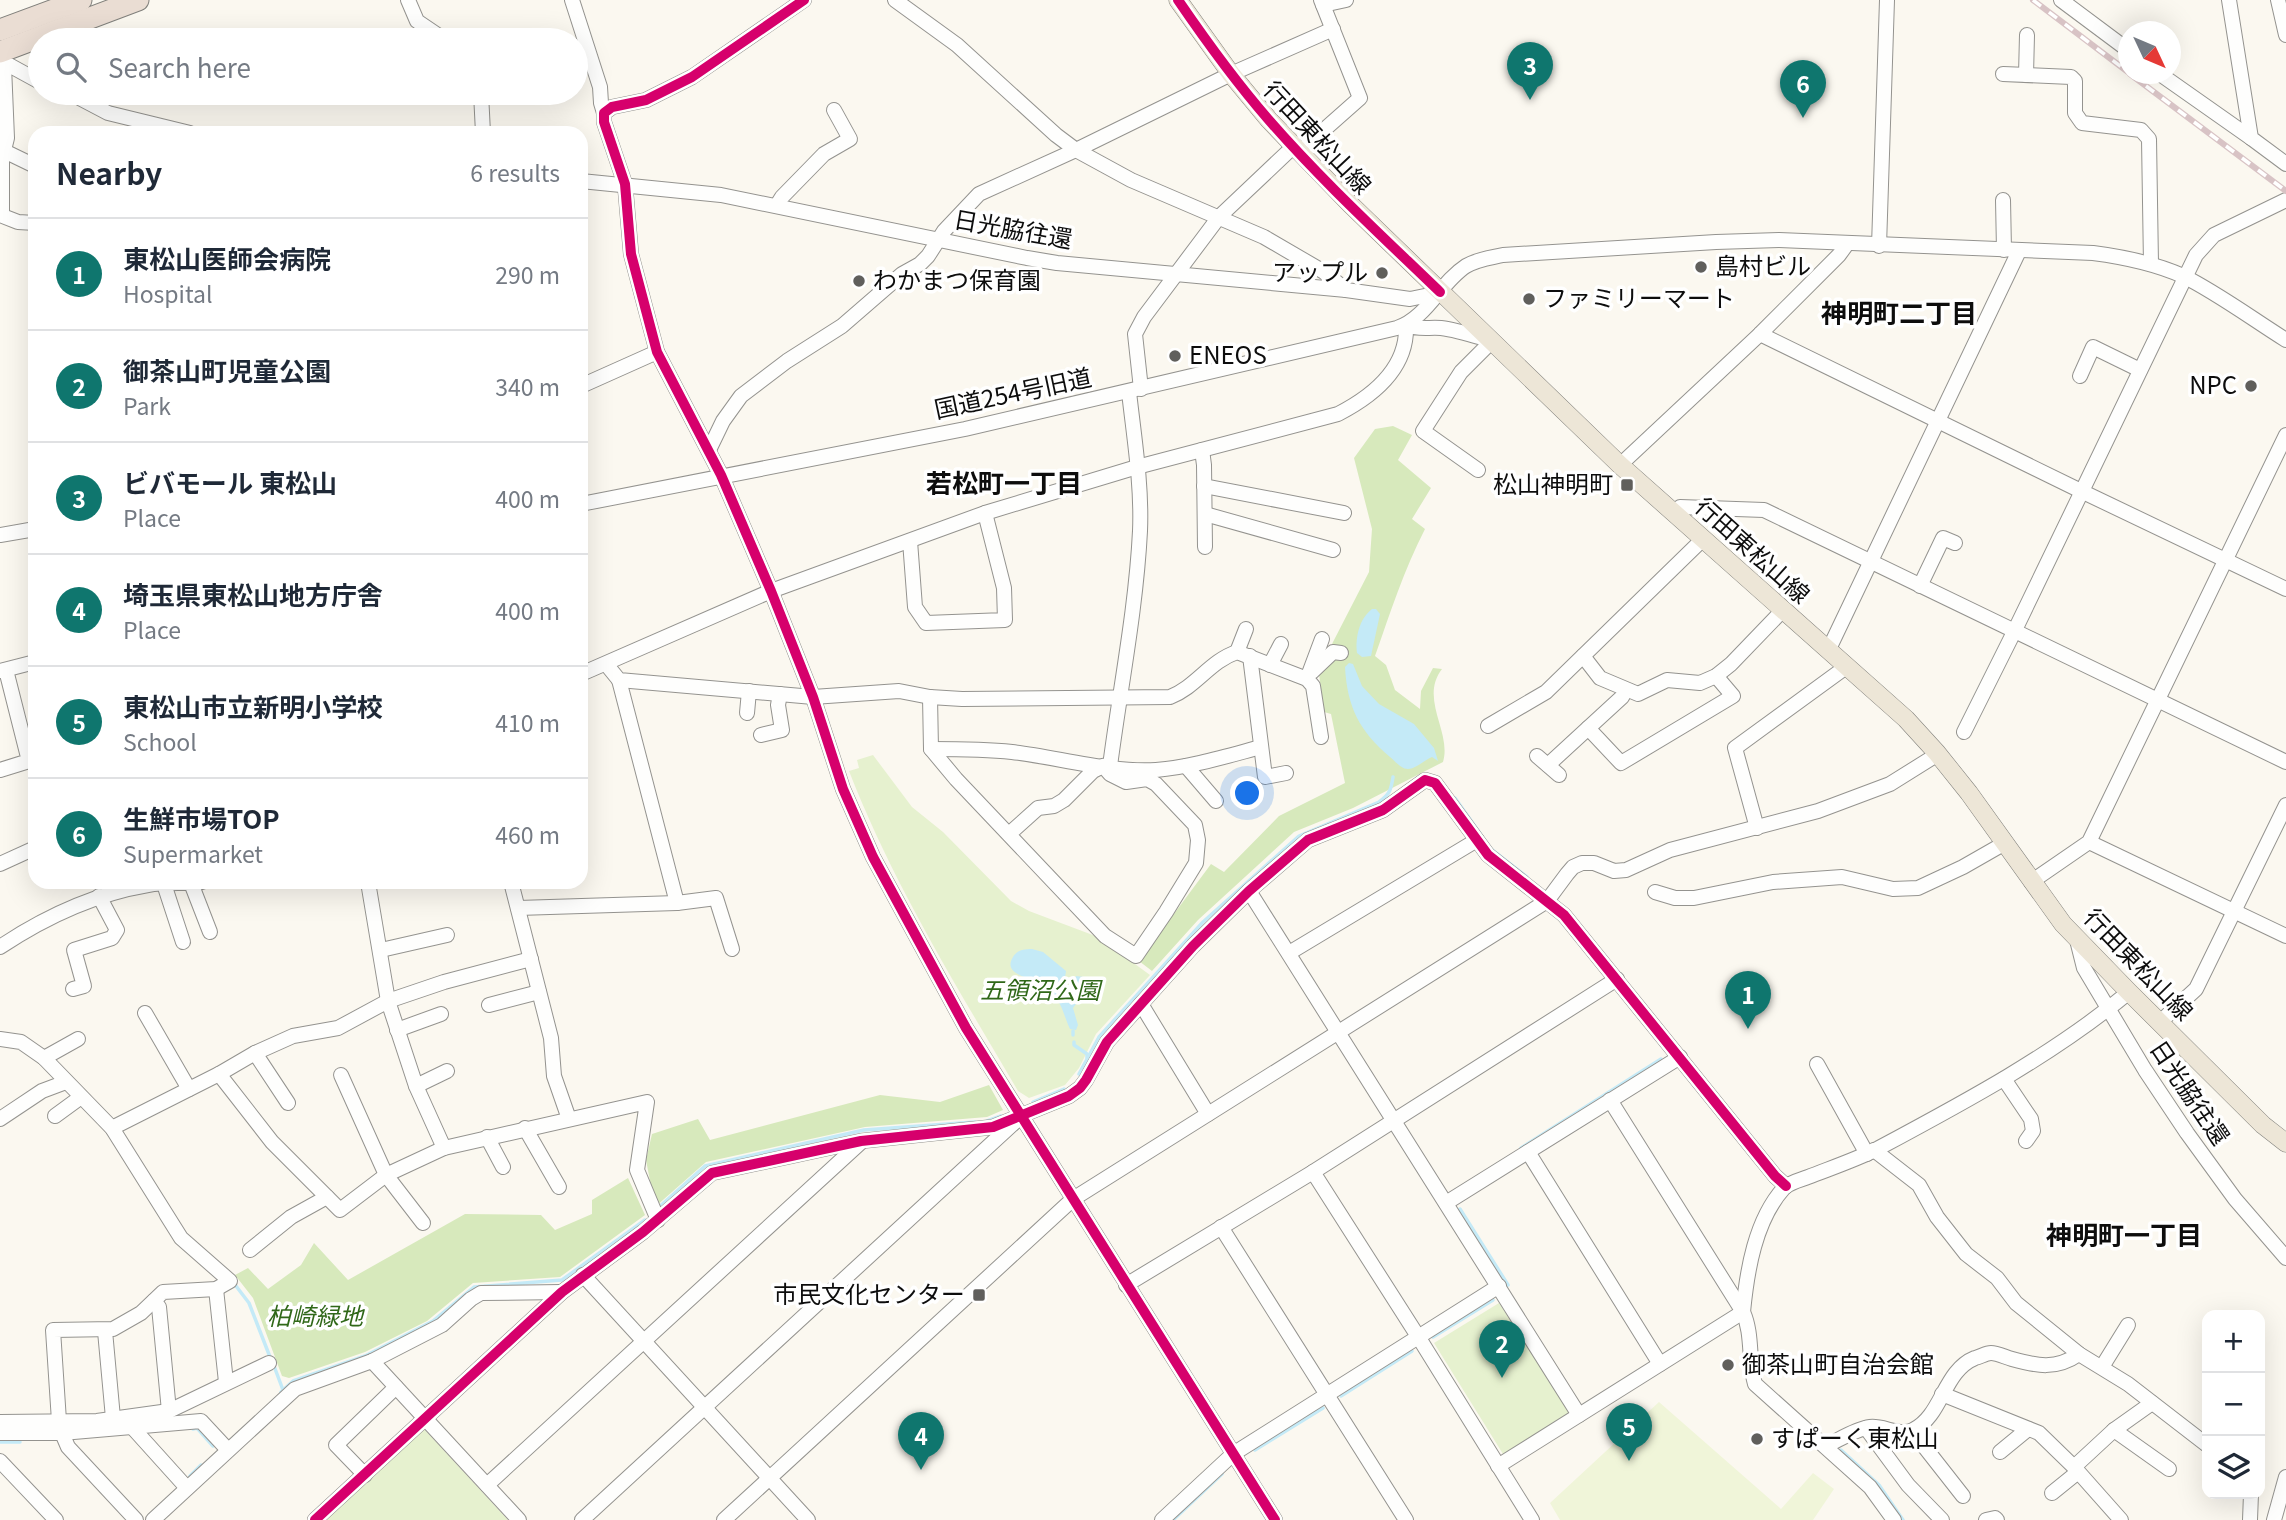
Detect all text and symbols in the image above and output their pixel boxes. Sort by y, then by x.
north arrow [2118,21,2181,84]
search box [28,28,588,105]
pin: 3 [1507,42,1553,100]
icon: search [52,48,90,86]
text: Search here [108,48,251,85]
pin: 6 [1780,60,1826,118]
street label: 行田東松山線 [1257,72,1381,201]
text: Nearby [56,150,162,194]
text: 6 results [470,155,560,189]
street label: 日光脇往還 [951,200,1076,255]
text: 東松山医師会病院 [123,239,331,276]
place label: 島村ビル [1715,247,1811,282]
place label: アップル [1272,253,1368,288]
text: 1 [72,257,86,291]
text: 290 m [495,257,560,291]
marker: 島村ビル [1693,259,1709,275]
place label: わかまつ保育園 [873,261,1041,296]
marker: アップル [1374,265,1390,281]
marker: わかまつ保育園 [851,273,867,289]
text: Hospital [123,276,212,310]
place label: ファミリーマート [1543,279,1735,314]
marker: ファミリーマート [1521,291,1537,307]
district label: 神明町二丁目 [1821,293,1977,330]
place label: ENEOS [1189,336,1267,371]
marker: ENEOS [1167,348,1183,364]
text: 御茶山町児童公園 [123,351,331,388]
street label: 国道254号旧道 [931,358,1094,425]
place label: NPC [2189,366,2237,401]
text: 2 [72,369,86,403]
text: 340 m [495,369,560,403]
marker: NPC [2243,378,2259,394]
text: Park [123,388,171,422]
text: ビバモール 東松山 [123,463,337,500]
district label: 若松町一丁目 [926,463,1082,500]
place label: 松山神明町 [1493,465,1613,500]
marker: 松山神明町 [1619,477,1635,493]
text: 3 [72,481,86,515]
text: 400 m [495,481,560,515]
street label: 行田東松山線 [1688,488,1819,610]
text: Place [123,500,181,534]
text: 埼玉県東松山地方庁舎 [123,575,383,612]
text: 4 [72,593,86,627]
text: 400 m [495,593,560,627]
text: Place [123,612,181,646]
text: 東松山市立新明小学校 [123,687,383,724]
text: 5 [72,705,86,739]
text: 410 m [495,705,560,739]
text: School [123,724,197,758]
your location [1230,776,1264,810]
text: 生鮮市場TOP [123,799,280,836]
text: 6 [72,817,86,851]
text: 460 m [495,817,560,851]
text: Supermarket [123,836,263,870]
street label: 行田東松山線 [2077,899,2202,1027]
park label: 五領沼公園 [980,971,1103,1006]
pin: 1 [1725,971,1771,1029]
street label: 日光脇往還 [2143,1032,2239,1151]
district label: 神明町一丁目 [2046,1215,2202,1252]
place label: 市民文化センター [773,1275,965,1310]
marker: 市民文化センター [971,1287,987,1303]
park label: 柏崎緑地 [267,1297,366,1332]
map controls [2202,1310,2265,1499]
button: + [2202,1310,2265,1373]
pin: 2 [1479,1320,1525,1378]
place label: 御茶山町自治会館 [1742,1345,1934,1380]
marker: 御茶山町自治会館 [1720,1357,1736,1373]
button: − [2202,1373,2265,1436]
pin: 5 [1606,1403,1652,1461]
pin: 4 [898,1412,944,1470]
place label: すぱーく東松山 [1771,1419,1939,1454]
marker: すぱーく東松山 [1749,1431,1765,1447]
button: layers [2202,1436,2265,1499]

